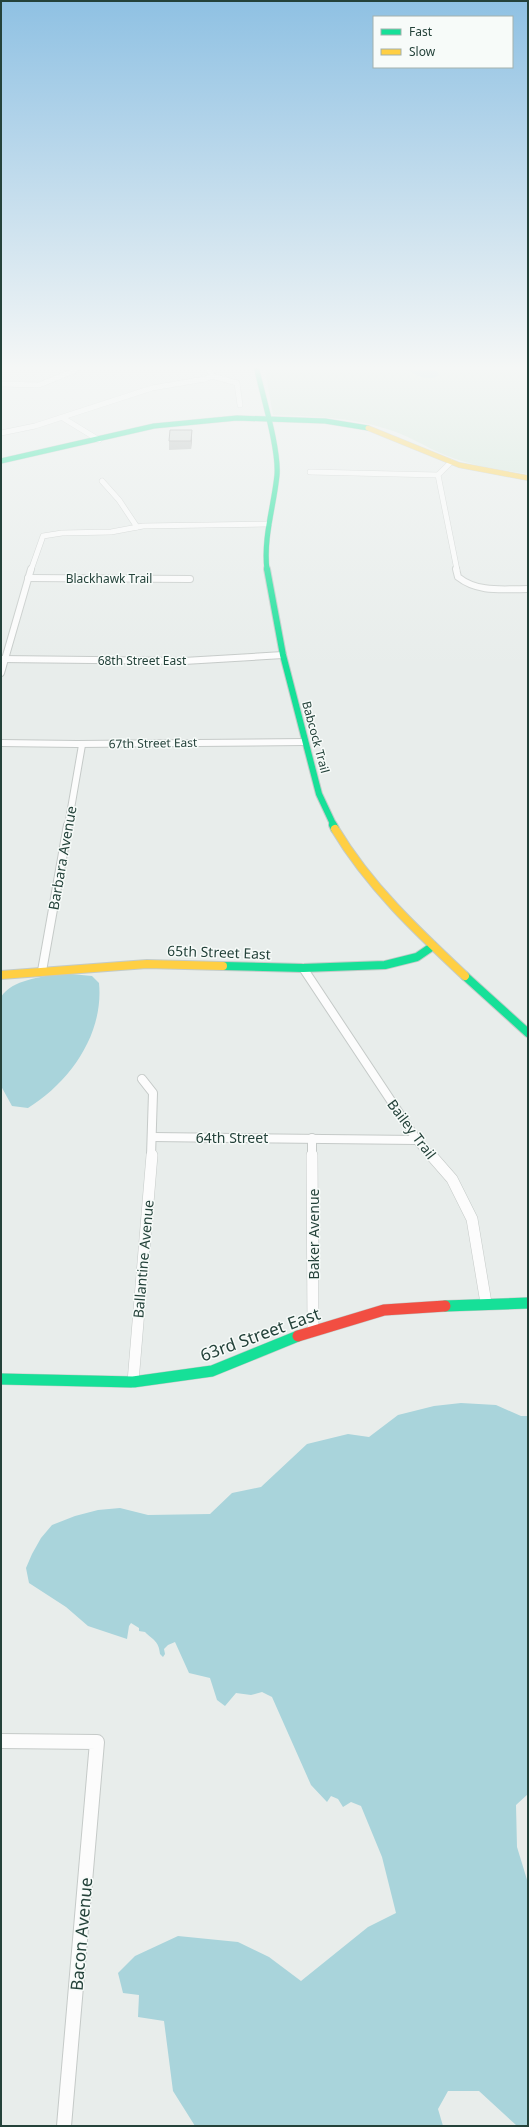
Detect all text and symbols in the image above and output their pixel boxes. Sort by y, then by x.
legend [373,16,513,68]
text: Fast [409,23,433,40]
text: Slow [409,43,436,60]
street label: Blackhawk Trail [66,570,152,587]
street label: 68th Street East [98,652,187,669]
street label: Babcock Trail [298,699,334,775]
street label: 67th Street East [108,734,198,752]
street label: Barbara Avenue [43,804,81,912]
street label: 65th Street East [167,941,271,963]
street label: Bailey Trail [383,1095,441,1163]
street label: 64th Street [196,1128,268,1147]
street label: Baker Avenue [304,1188,323,1279]
street label: Ballantine Avenue [128,1199,158,1319]
street label: 63rd Street East [197,1302,323,1366]
street label: Bacon Avenue [65,1876,97,1992]

